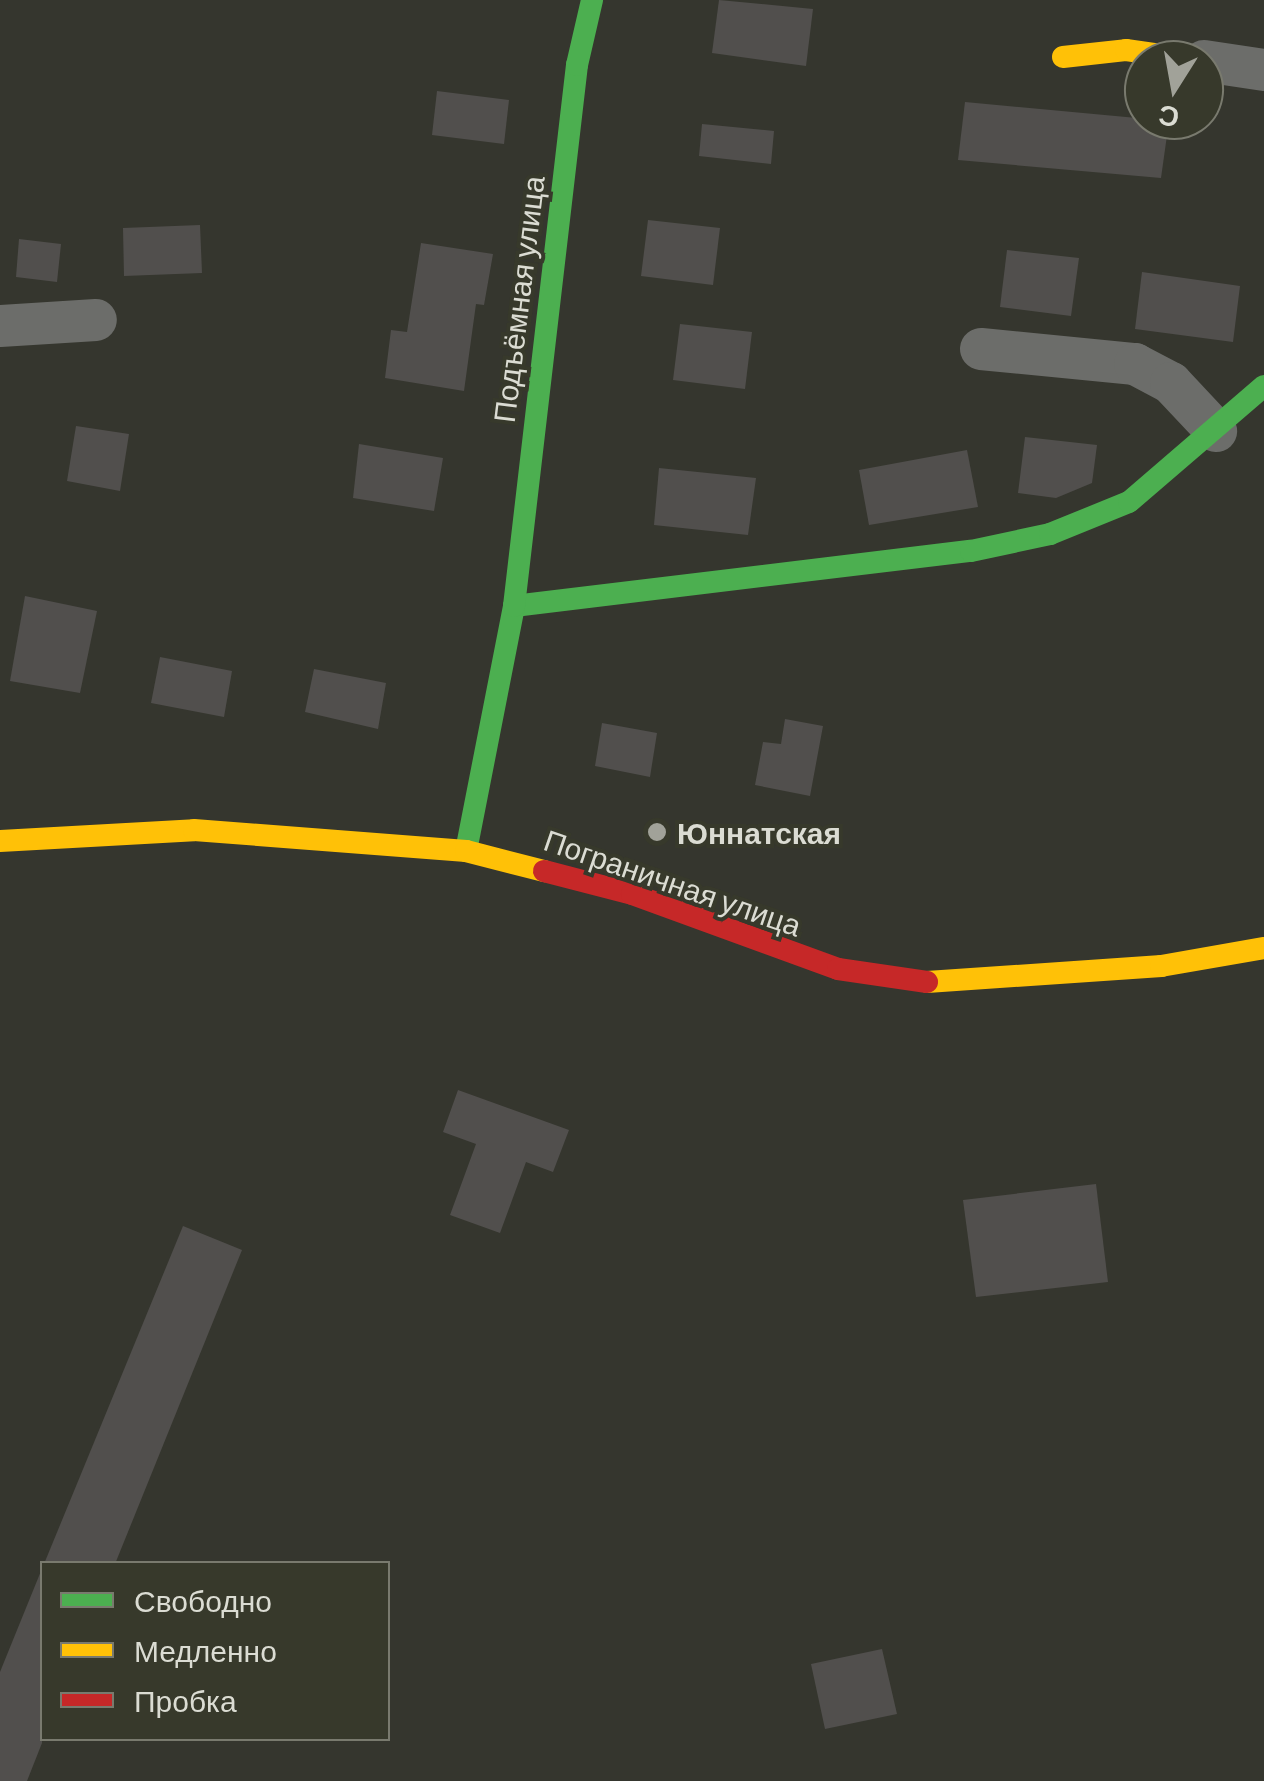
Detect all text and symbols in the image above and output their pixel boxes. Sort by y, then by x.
north arrow [1124,40,1224,140]
text: С [1155,99,1182,136]
street label: Подъёмная улица [485,174,551,424]
place label: Юннатская [677,814,841,850]
street label: Пограничная улица [540,821,806,943]
marker: Юннатская [646,821,668,843]
legend [40,1561,390,1741]
text: Свободно [134,1582,272,1618]
text: Медленно [134,1632,277,1668]
text: Пробка [134,1682,237,1718]

